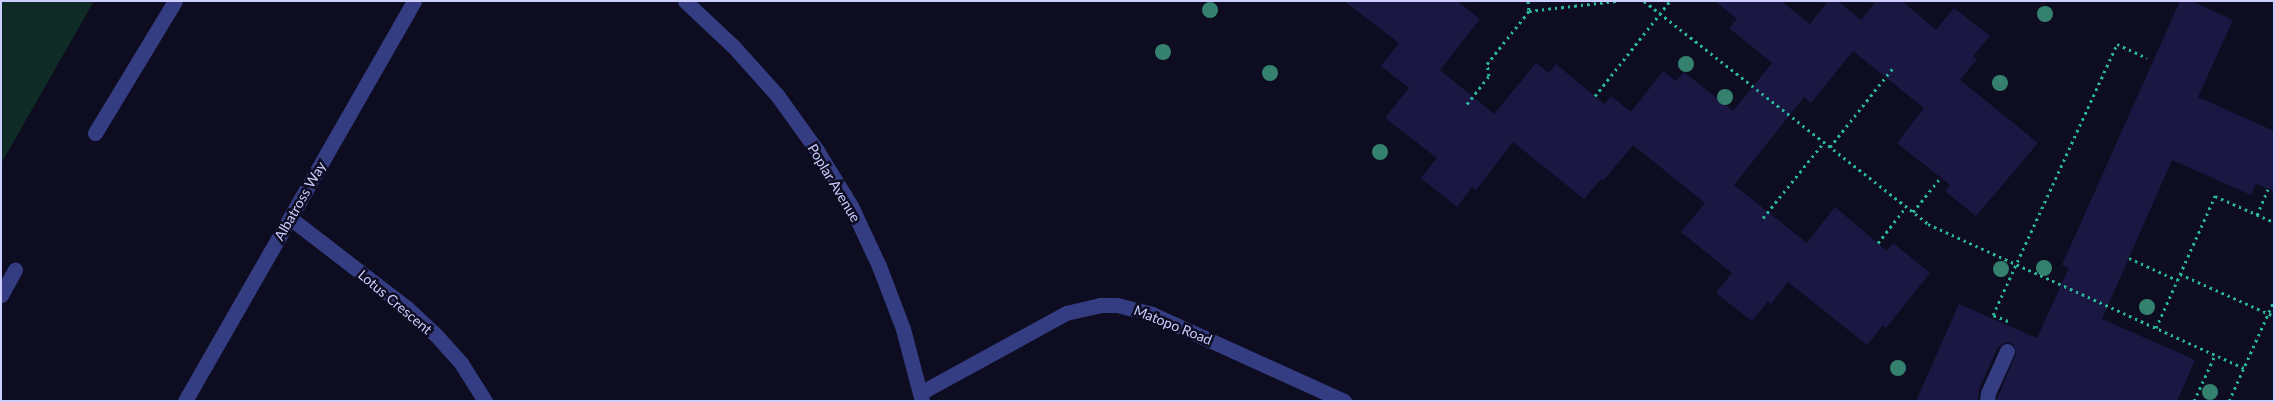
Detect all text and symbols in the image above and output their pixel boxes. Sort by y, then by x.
street label: Poplar Avenue [804,140,864,226]
street label: Albatross Way [271,158,329,244]
street label: Lotus Crescent [355,266,435,338]
street label: Matopo Road [1131,302,1215,348]

